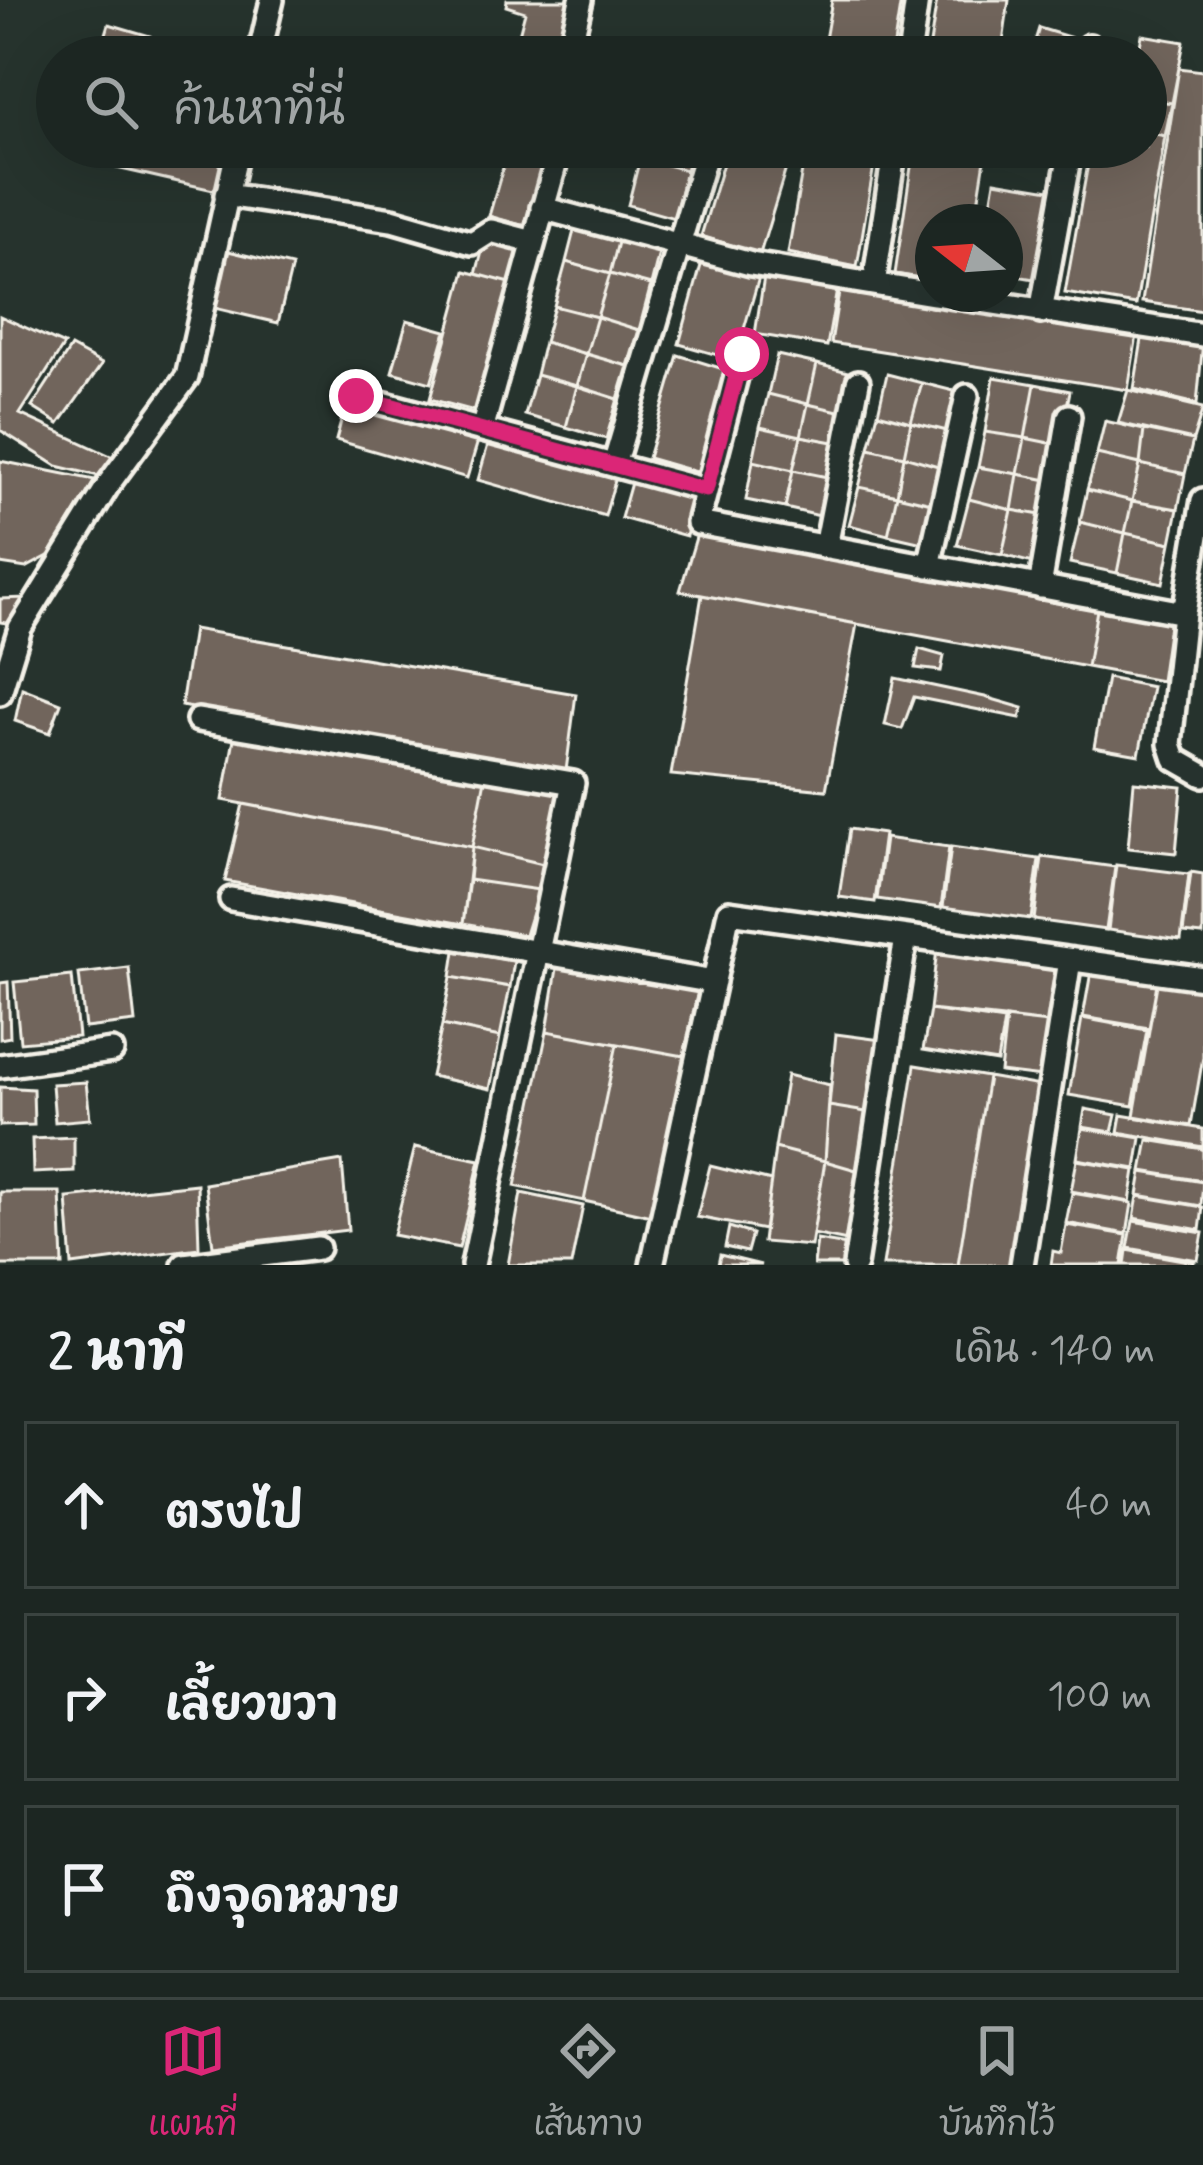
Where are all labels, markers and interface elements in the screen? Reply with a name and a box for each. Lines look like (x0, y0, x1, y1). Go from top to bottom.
search box (36, 36, 1167, 168)
icon: search (78, 69, 144, 135)
text: ค้นหาที่นี่ (174, 82, 345, 141)
north arrow (915, 204, 1023, 312)
route start (715, 327, 769, 381)
route end (329, 369, 383, 423)
text: 2 นาที (48, 1322, 185, 1388)
text: เดิน · 140 m (954, 1326, 1155, 1377)
icon: ahead (51, 1472, 117, 1538)
text: 40 m (1065, 1480, 1152, 1531)
text: ตรงไป (165, 1485, 303, 1544)
icon: right (51, 1664, 117, 1730)
text: 100 m (1047, 1672, 1152, 1723)
text: เลี้ยวขวา (165, 1677, 338, 1736)
icon: arrive (51, 1856, 117, 1922)
text: ถึงจุดหมาย (165, 1869, 400, 1928)
tab: แผนที่ (148, 2018, 237, 2148)
tab: เส้นทาง (533, 2018, 643, 2148)
tab: บันทึกไว้ (939, 2018, 1055, 2148)

